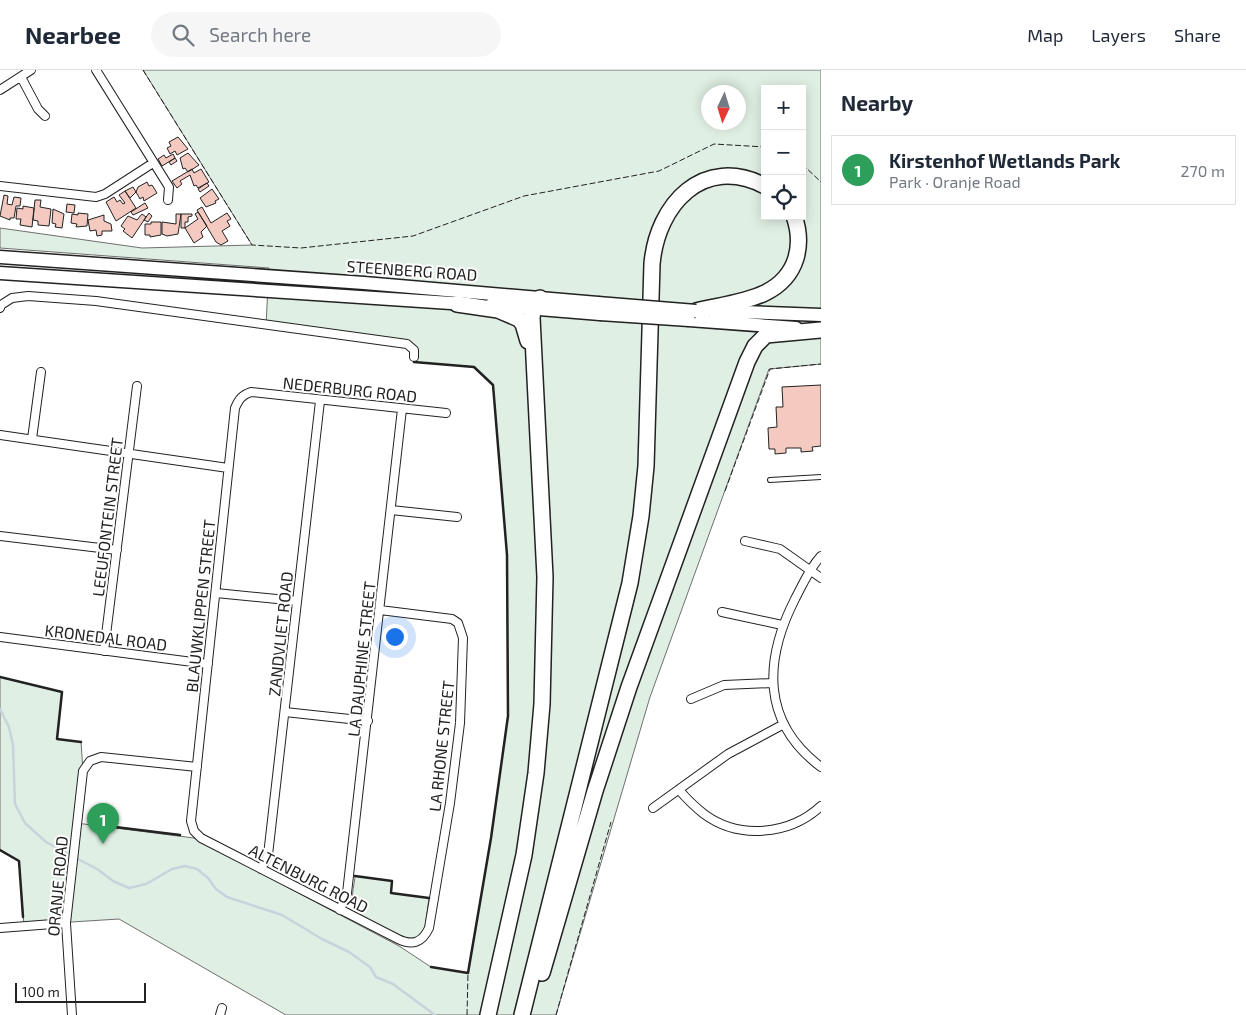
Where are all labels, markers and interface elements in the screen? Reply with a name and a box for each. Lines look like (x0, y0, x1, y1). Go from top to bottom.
search box (151, 12, 501, 57)
text: Nearbee (25, 20, 121, 49)
icon: search (169, 21, 197, 49)
text: Search here (209, 23, 311, 46)
text: Map (1027, 24, 1063, 46)
text: Layers (1091, 24, 1146, 46)
text: Share (1174, 24, 1221, 46)
north arrow (701, 85, 746, 130)
map controls (761, 85, 806, 220)
button: + (761, 85, 806, 130)
text: Nearby (841, 90, 913, 115)
button: − (761, 130, 806, 175)
text: Kirstenhof Wetlands Park (889, 149, 1120, 172)
text: 1 (855, 161, 861, 180)
text: 270 m (1181, 161, 1225, 180)
text: Park · Oranje Road (889, 172, 1021, 191)
button: locate (761, 175, 806, 220)
street label: STEENBERG ROAD (346, 256, 478, 284)
street label: NEDERBURG ROAD (282, 373, 418, 405)
street label: LEEUFONTEIN STREET (88, 436, 126, 598)
street label: BLAUWKLIPPEN STREET (181, 519, 219, 693)
street label: ZANDVLIET ROAD (264, 571, 296, 697)
street label: LA DAUPHINE STREET (343, 580, 379, 738)
street label: KRONEDAL ROAD (44, 620, 168, 654)
your location (382, 624, 408, 650)
street label: LA RHONE STREET (425, 679, 457, 813)
pin: 1 (87, 803, 119, 844)
street label: ORANJE ROAD (43, 835, 71, 937)
street label: ALTENBURG ROAD (246, 840, 372, 916)
scale bar (15, 980, 146, 1003)
text: 100 m (22, 983, 60, 1000)

